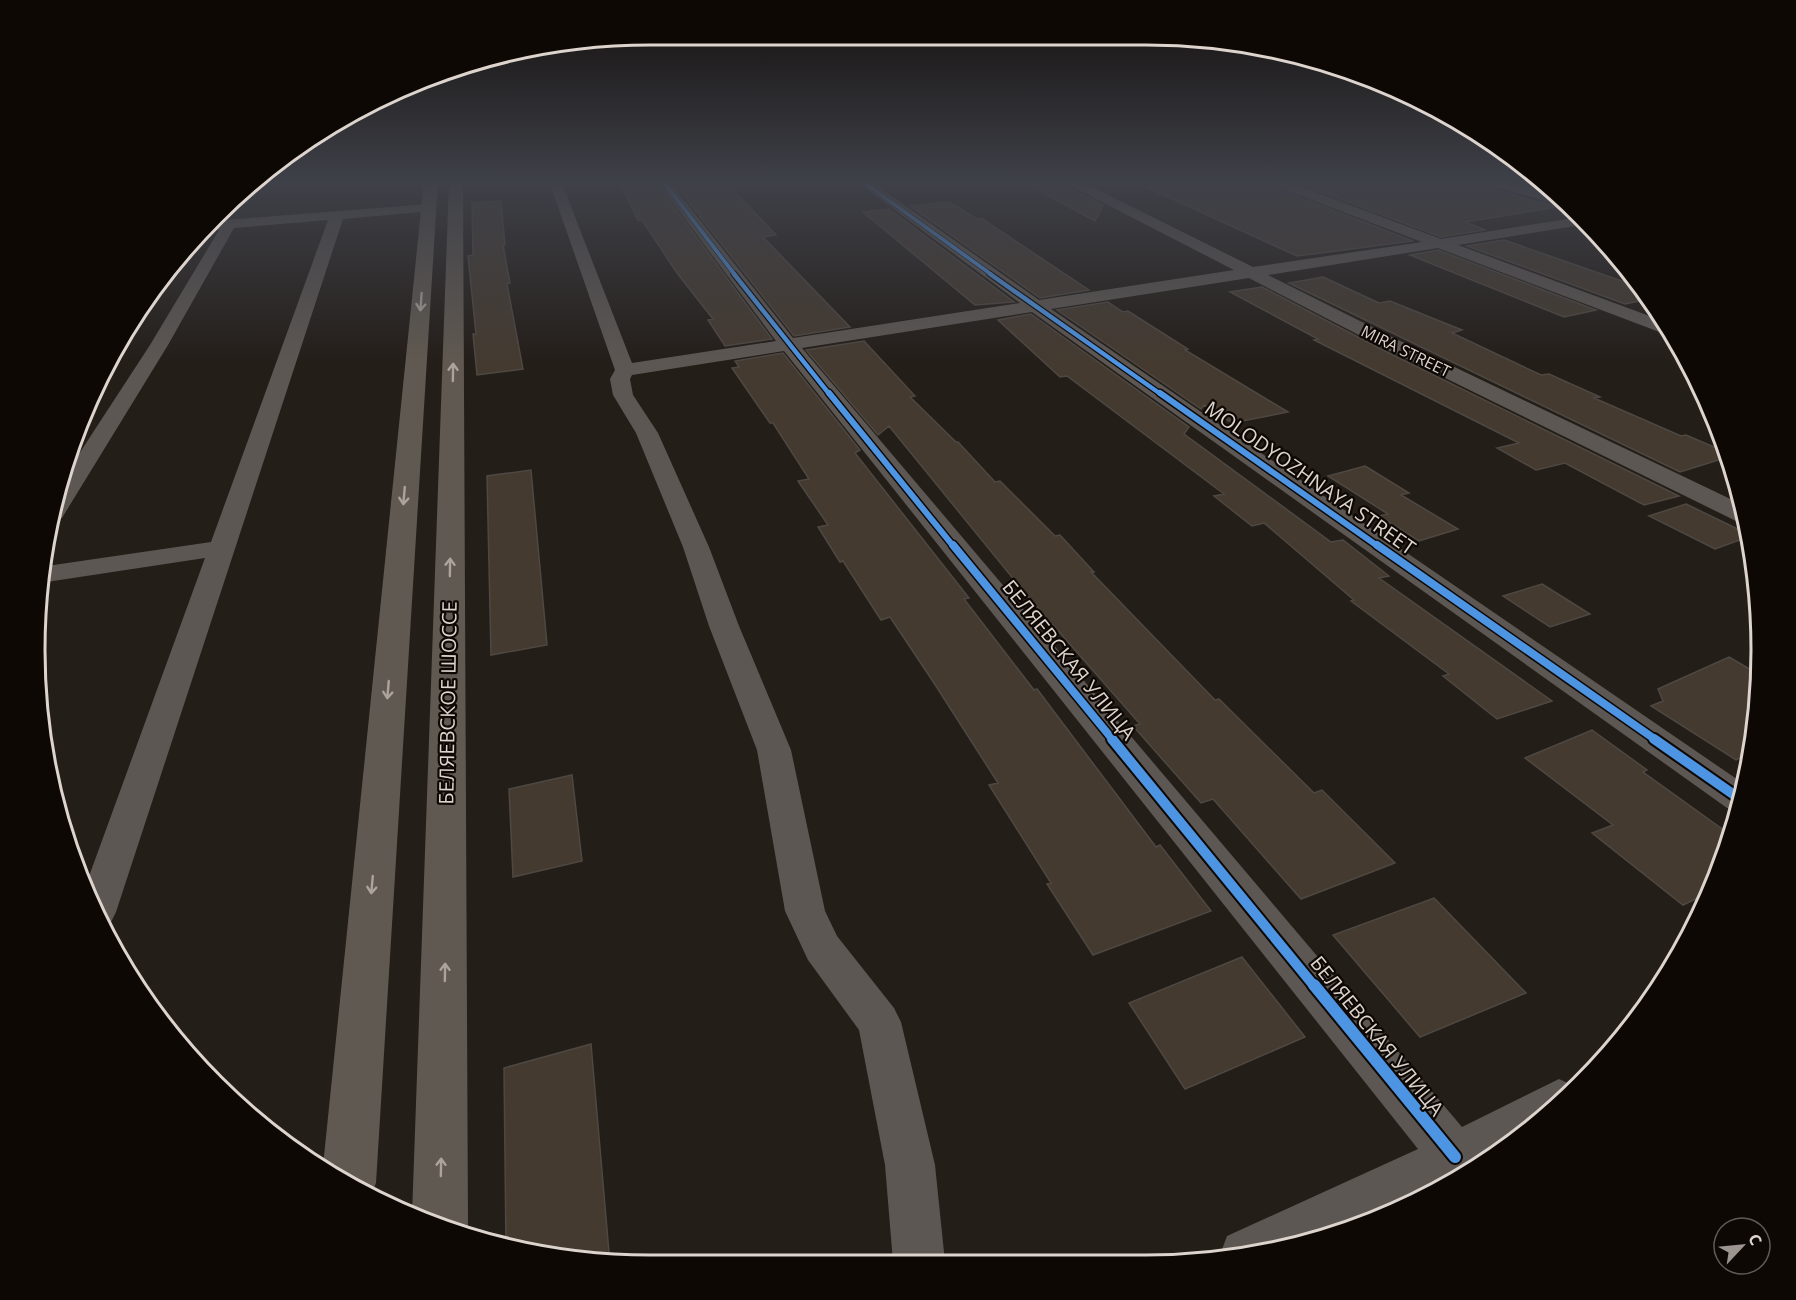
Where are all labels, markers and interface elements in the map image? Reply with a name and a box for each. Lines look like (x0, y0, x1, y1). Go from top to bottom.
one-way arrow (415, 291, 426, 311)
street label: MIRA STREET (1358, 320, 1455, 382)
one-way arrow (447, 363, 459, 383)
street label: MOLODYOZHNAYA STREET (1200, 394, 1421, 561)
one-way arrow (399, 486, 410, 506)
one-way arrow (444, 558, 456, 578)
street label: БЕЛЯЕВСКАЯ УЛИЦА (996, 574, 1143, 746)
street label: БЕЛЯЕВСКОЕ ШОССЕ (432, 601, 463, 805)
one-way arrow (382, 680, 393, 700)
one-way arrow (366, 874, 377, 894)
street label: БЕЛЯЕВСКАЯ УЛИЦА (1304, 950, 1451, 1122)
one-way arrow (439, 963, 451, 983)
one-way arrow (435, 1157, 447, 1177)
north arrow (1712, 1216, 1772, 1276)
text: С (1743, 1230, 1768, 1249)

